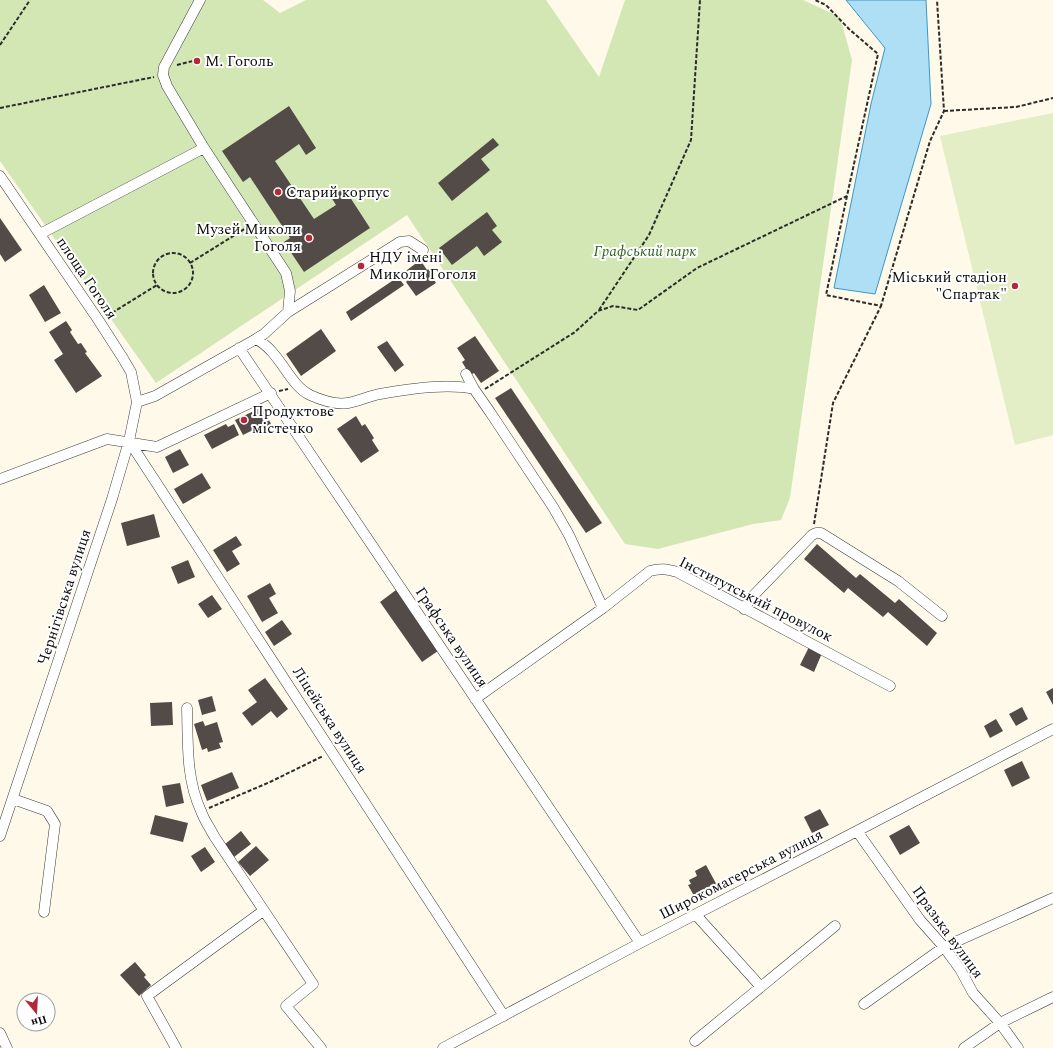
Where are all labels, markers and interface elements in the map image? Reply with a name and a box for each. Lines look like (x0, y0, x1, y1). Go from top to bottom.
place label: М. Гоголь (205, 50, 274, 73)
marker: М. Гоголь (192, 56, 202, 66)
place label: Старий корпус (286, 181, 390, 204)
marker: Старий корпус (273, 187, 283, 197)
place label: Музей Миколи Гоголя (196, 218, 301, 258)
street label: площа Гоголя (50, 232, 123, 324)
marker: Музей Миколи Гоголя (304, 233, 314, 243)
park label: Графський парк (594, 240, 696, 263)
place label: НДУ імені Миколи Гоголя (369, 246, 477, 286)
marker: НДУ імені Миколи Гоголя (356, 261, 366, 271)
place label: Міський стадіон "Спартак" (891, 266, 1007, 306)
marker: Міський стадіон "Спартак" (1010, 281, 1020, 291)
place label: Продуктове містечко (252, 400, 334, 440)
marker: Продуктове містечко (239, 415, 249, 425)
street label: Чернігівська вулиця (32, 526, 97, 668)
street label: Інститутський провулок (675, 551, 837, 648)
street label: Графська вулиця (409, 582, 494, 692)
street label: Ліцейська вулиця (286, 662, 373, 778)
street label: Широкомагерська вулиця (655, 823, 827, 926)
street label: Празька вулиця (906, 881, 989, 983)
north arrow (16, 992, 56, 1032)
text: Пн (29, 1011, 49, 1032)

